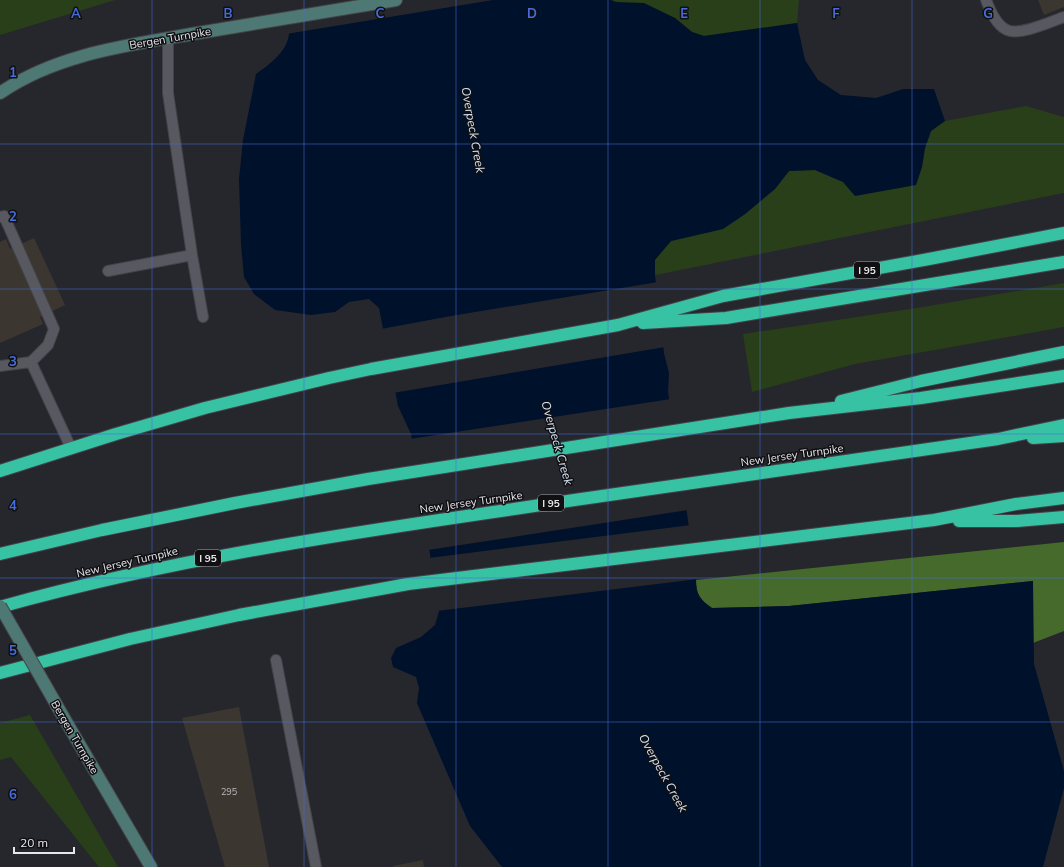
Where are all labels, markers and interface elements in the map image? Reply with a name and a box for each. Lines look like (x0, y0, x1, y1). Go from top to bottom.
text: A (71, 5, 81, 21)
text: B (224, 5, 233, 21)
text: C (376, 5, 385, 21)
text: D (527, 5, 537, 21)
text: E (680, 5, 688, 21)
text: F (832, 5, 840, 21)
text: G (983, 5, 993, 21)
street label: Bergen Turnpike (128, 24, 212, 52)
text: 1 (9, 64, 17, 80)
water label: Overpeck Creek (459, 86, 489, 175)
text: 2 (9, 208, 17, 224)
road number: I 95 (854, 262, 880, 278)
text: 3 (9, 353, 17, 369)
water label: Overpeck Creek (538, 399, 577, 488)
street label: New Jersey Turnpike (740, 441, 844, 469)
street label: New Jersey Turnpike (419, 488, 523, 516)
road number: I 95 (538, 495, 564, 511)
text: 4 (9, 497, 17, 513)
street label: New Jersey Turnpike (75, 544, 179, 580)
road number: I 95 (195, 550, 221, 566)
text: 5 (9, 642, 17, 658)
street label: Bergen Turnpike (48, 698, 102, 776)
water label: Overpeck Creek (636, 731, 692, 815)
text: 6 (9, 786, 17, 802)
house number: 295 (221, 786, 238, 797)
scale bar (14, 829, 74, 855)
text: 20 m (20, 835, 48, 850)

